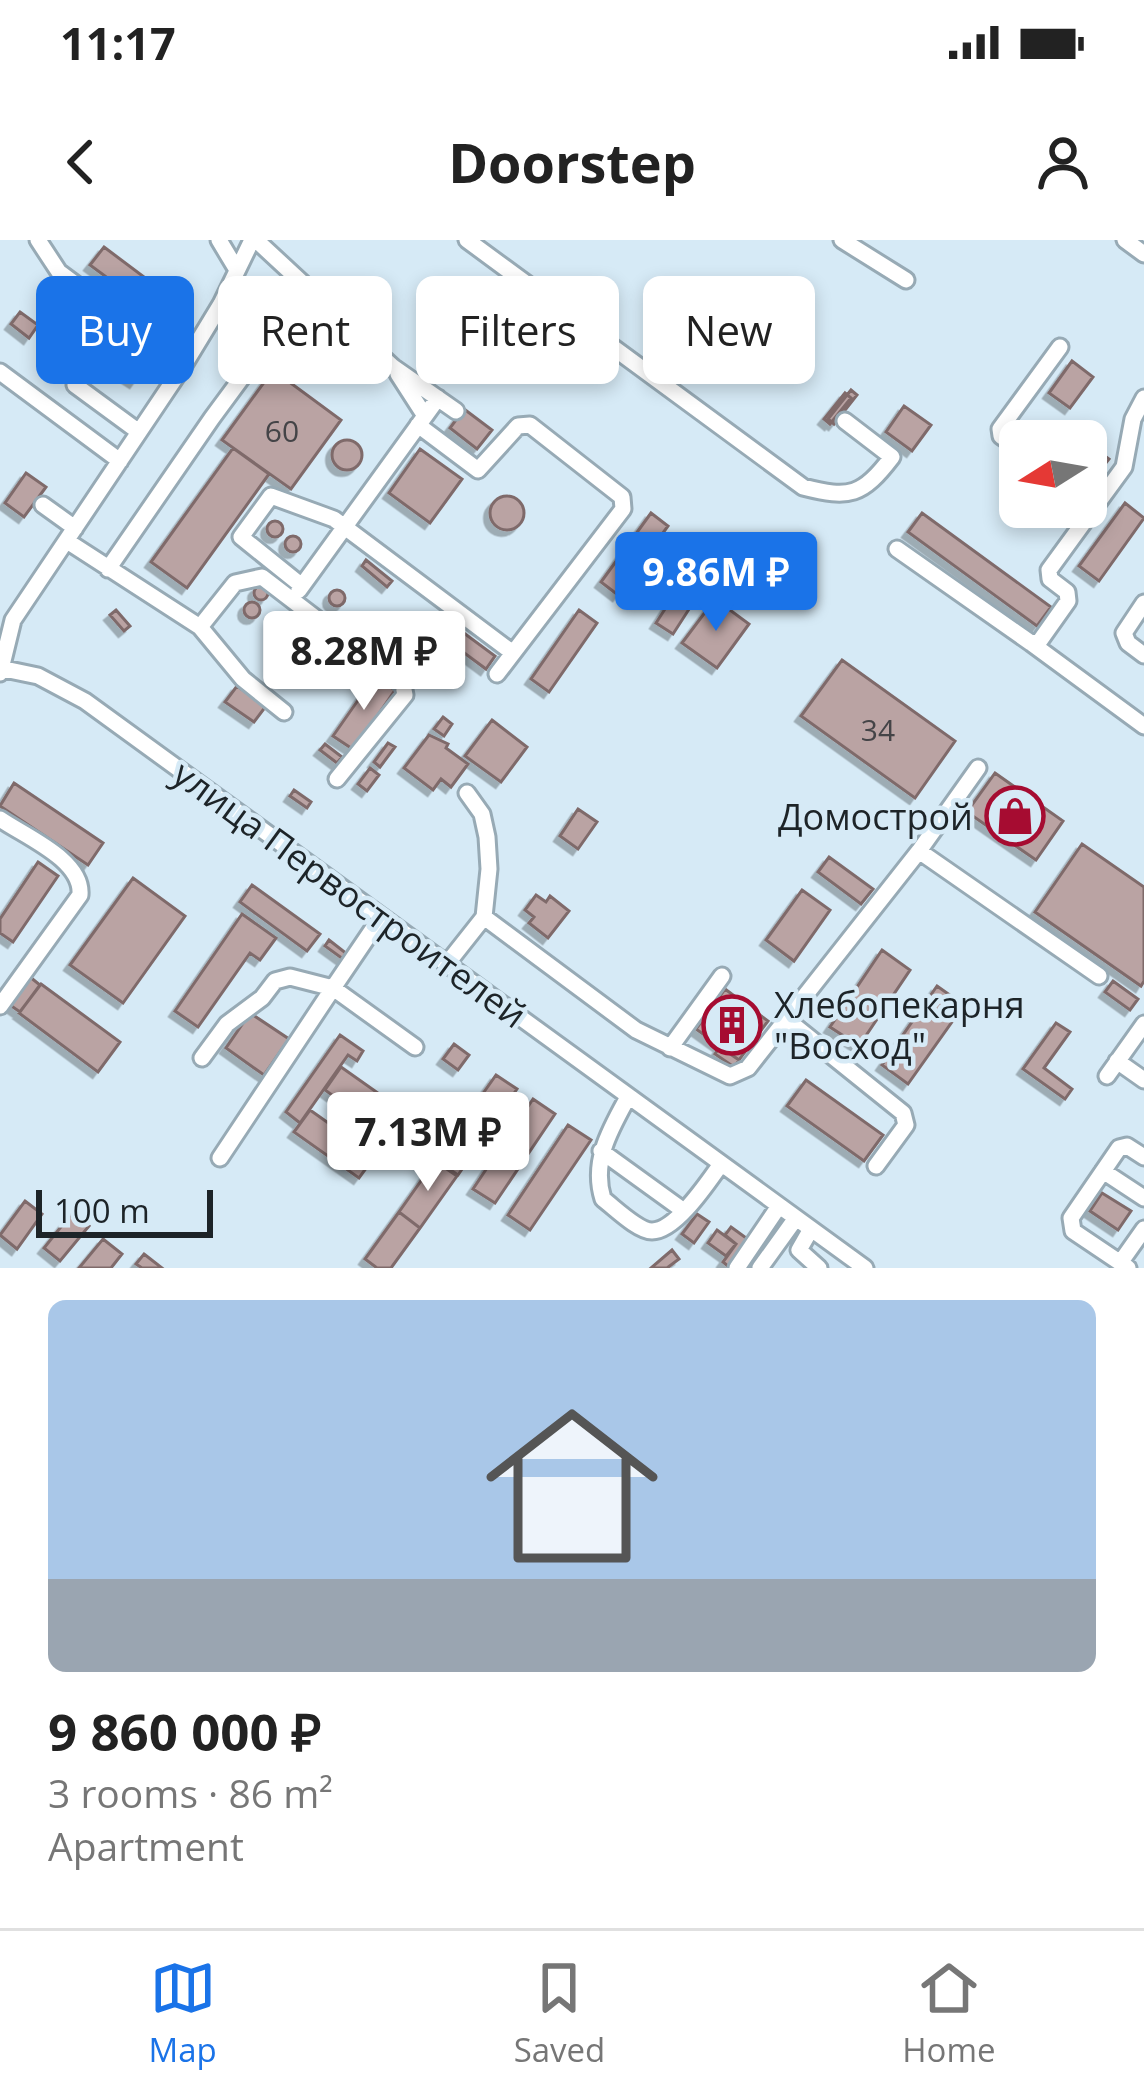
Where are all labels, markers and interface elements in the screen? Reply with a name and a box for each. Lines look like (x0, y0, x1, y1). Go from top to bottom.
text: 11:17 (60, 12, 176, 73)
text: Doorstep (448, 125, 696, 199)
icon: back (48, 129, 114, 195)
icon: person (1030, 129, 1096, 195)
chip: Buy (36, 276, 194, 384)
chip: Rent (218, 276, 392, 384)
chip: Filters (416, 276, 619, 384)
chip: New (643, 276, 815, 384)
house number: 60 (265, 410, 299, 451)
north arrow (999, 420, 1107, 528)
map controls (999, 420, 1107, 528)
pin: 9.86M ₽ (605, 532, 827, 634)
text: 9.86M ₽ (642, 544, 790, 597)
pin: 8.28M ₽ (253, 611, 475, 713)
text: 8.28M ₽ (290, 623, 438, 676)
house number: 34 (861, 709, 895, 750)
street label: улица Первостроителей (163, 749, 537, 1039)
shop icon: Домострой (984, 785, 1046, 847)
place label: Домострой (778, 792, 973, 841)
place label: Хлебопекарня "Восход" (774, 980, 1025, 1070)
building icon: Хлебопекарня "Восход" (701, 994, 763, 1056)
pin: 7.13M ₽ (317, 1092, 539, 1194)
text: 7.13M ₽ (354, 1104, 502, 1157)
scale bar (36, 1184, 213, 1237)
text: 100 m (54, 1188, 150, 1233)
icon: home (464, 1378, 680, 1594)
text: 9 860 000 ₽ (48, 1696, 322, 1766)
text: 3 rooms · 86 m² (48, 1766, 333, 1819)
text: Apartment (48, 1819, 244, 1872)
tab: Map (148, 1955, 217, 2072)
tab: Saved (514, 1955, 605, 2072)
tab: Home (902, 1955, 996, 2072)

